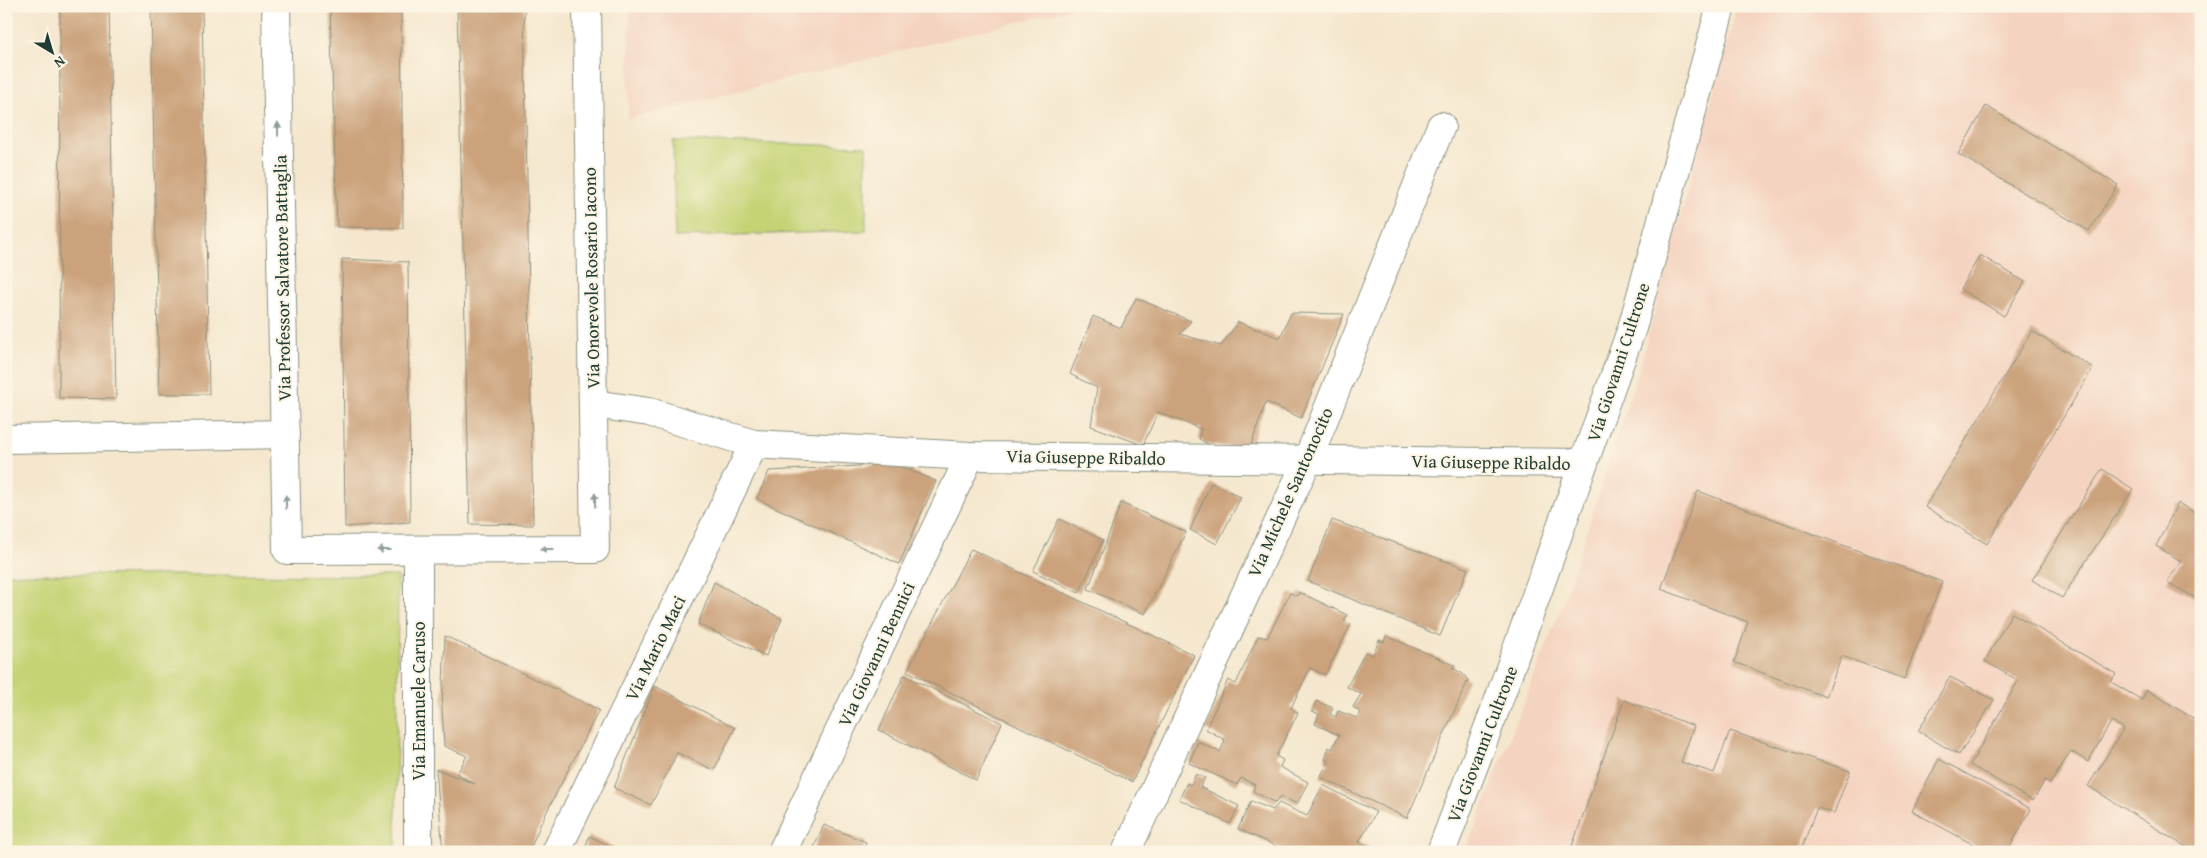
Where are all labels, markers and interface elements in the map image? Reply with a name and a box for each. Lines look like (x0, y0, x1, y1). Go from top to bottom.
north arrow (28, 28, 78, 78)
text: N (50, 51, 70, 73)
one-way arrow (274, 121, 282, 137)
street label: Via Professor Salvatore Battaglia (266, 154, 298, 401)
street label: Via Onorevole Rosario Iacono (576, 167, 606, 389)
street label: Via Giovanni Cultrone (1580, 279, 1656, 445)
street label: Via Michele Santonocito (1240, 403, 1340, 581)
street label: Via Giuseppe Ribaldo (1006, 442, 1166, 472)
street label: Via Giuseppe Ribaldo (1411, 447, 1571, 477)
one-way arrow (591, 492, 599, 508)
one-way arrow (282, 493, 290, 509)
one-way arrow (538, 545, 554, 553)
one-way arrow (376, 546, 392, 554)
street label: Via Giovanni Bennici (831, 577, 921, 731)
street label: Via Mario Maci (618, 591, 692, 705)
street label: Via Emanuele Caruso (405, 621, 432, 781)
street label: Via Giovanni Cultrone (1440, 662, 1524, 826)

